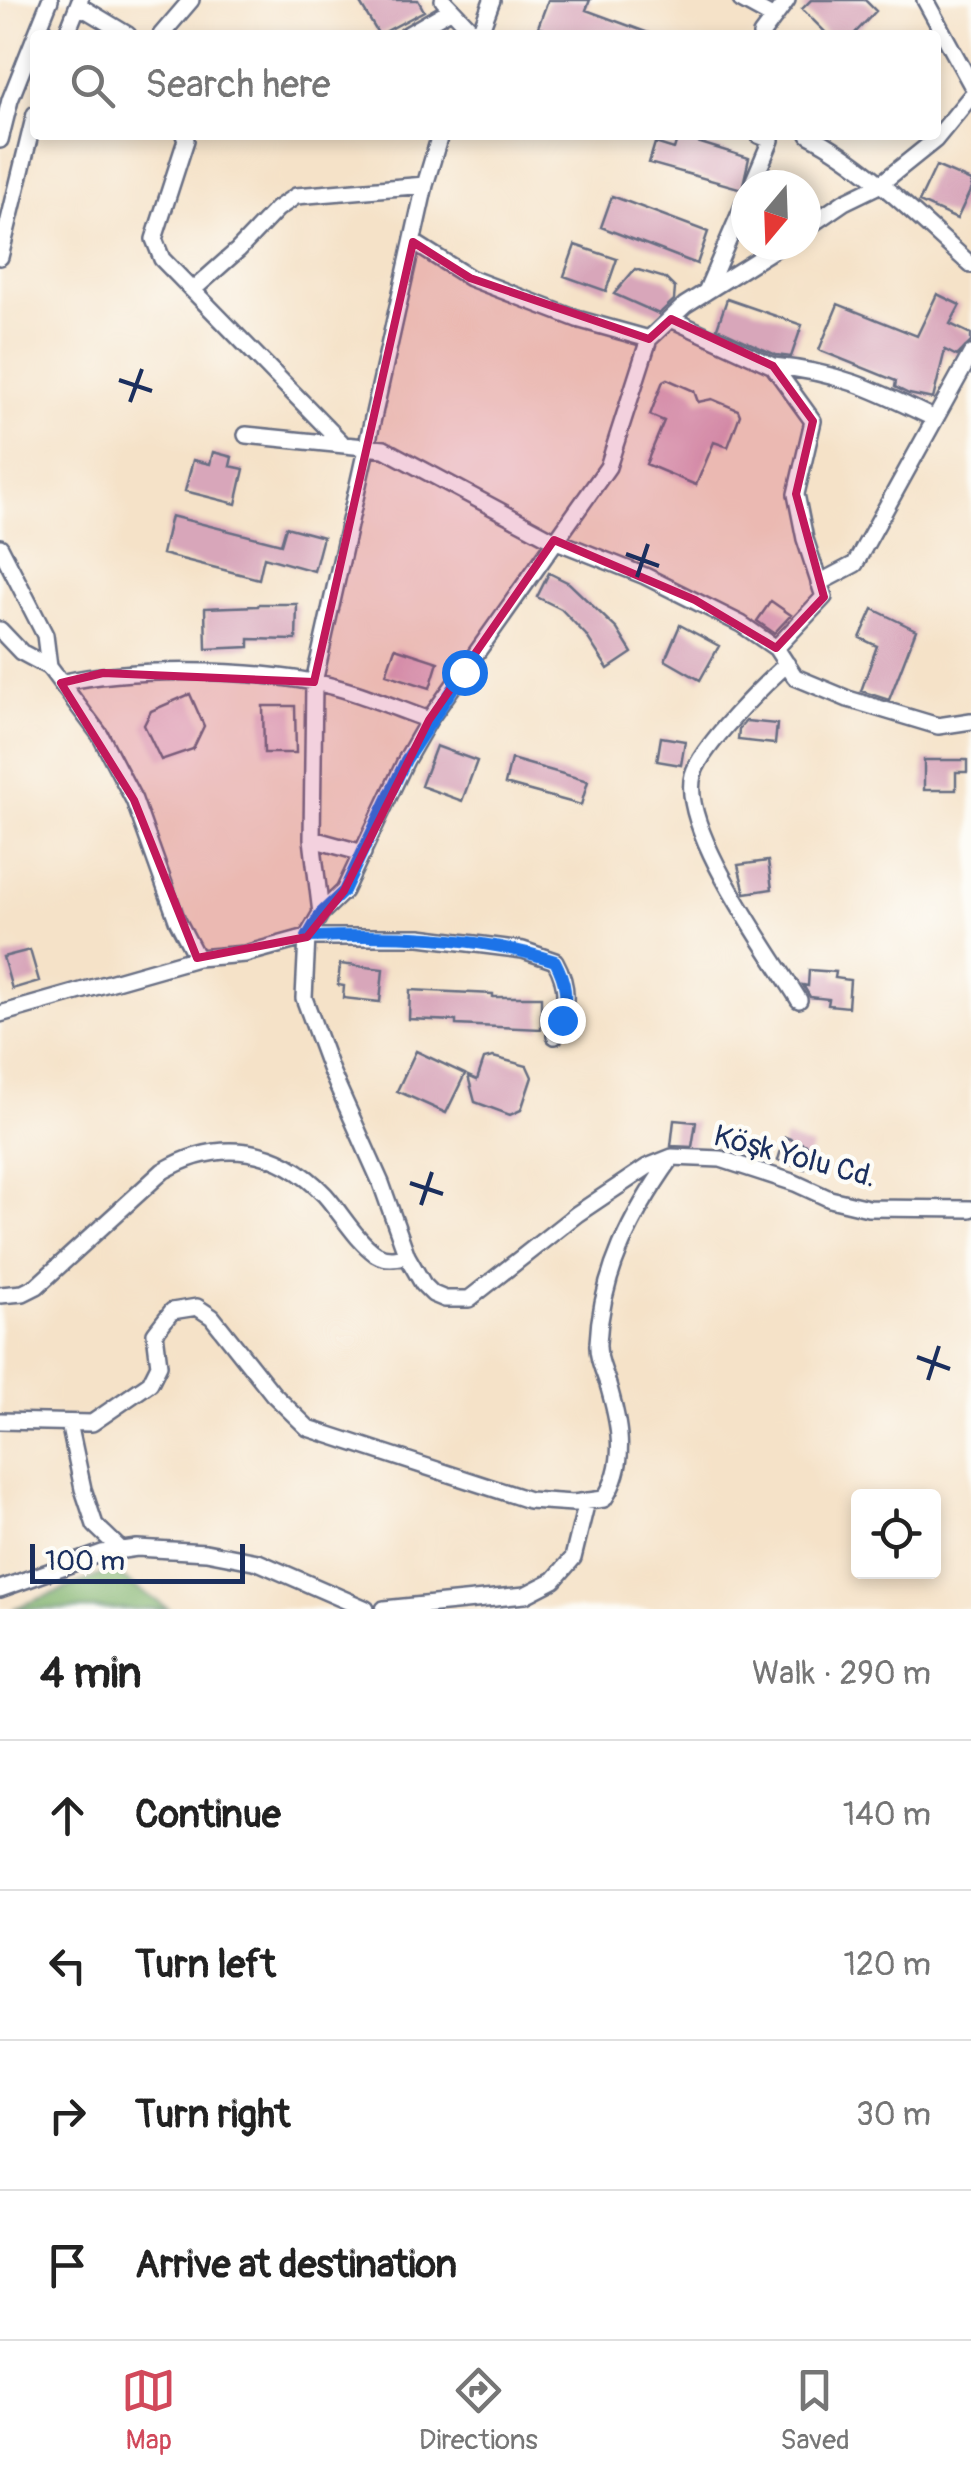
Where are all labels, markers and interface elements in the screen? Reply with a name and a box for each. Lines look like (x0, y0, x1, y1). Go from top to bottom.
search box (30, 30, 941, 140)
icon: search (65, 58, 120, 113)
text: Search here (145, 61, 331, 109)
north arrow (731, 170, 821, 260)
route start (442, 650, 488, 696)
route end (540, 998, 586, 1044)
street label: Köşk Yolu Cd. (710, 1117, 880, 1196)
map controls (851, 1489, 941, 1579)
button: locate (851, 1489, 941, 1579)
scale bar (30, 1539, 245, 1584)
text: 100 m (45, 1544, 125, 1579)
text: 4 min (40, 1648, 142, 1700)
text: Walk · 290 m (752, 1654, 931, 1694)
icon: ahead (40, 1788, 95, 1843)
text: Continue (135, 1791, 281, 1839)
text: 140 m (843, 1795, 931, 1835)
icon: left (40, 1938, 95, 1993)
text: Turn left (135, 1941, 276, 1989)
text: 120 m (843, 1945, 931, 1985)
icon: right (40, 2088, 95, 2143)
text: Turn right (135, 2091, 290, 2139)
text: 30 m (856, 2095, 931, 2135)
icon: arrive (40, 2238, 95, 2293)
text: Arrive at destination (135, 2241, 457, 2289)
tab: Map (121, 2363, 176, 2458)
tab: Directions (419, 2363, 538, 2458)
tab: Saved (780, 2363, 850, 2458)

